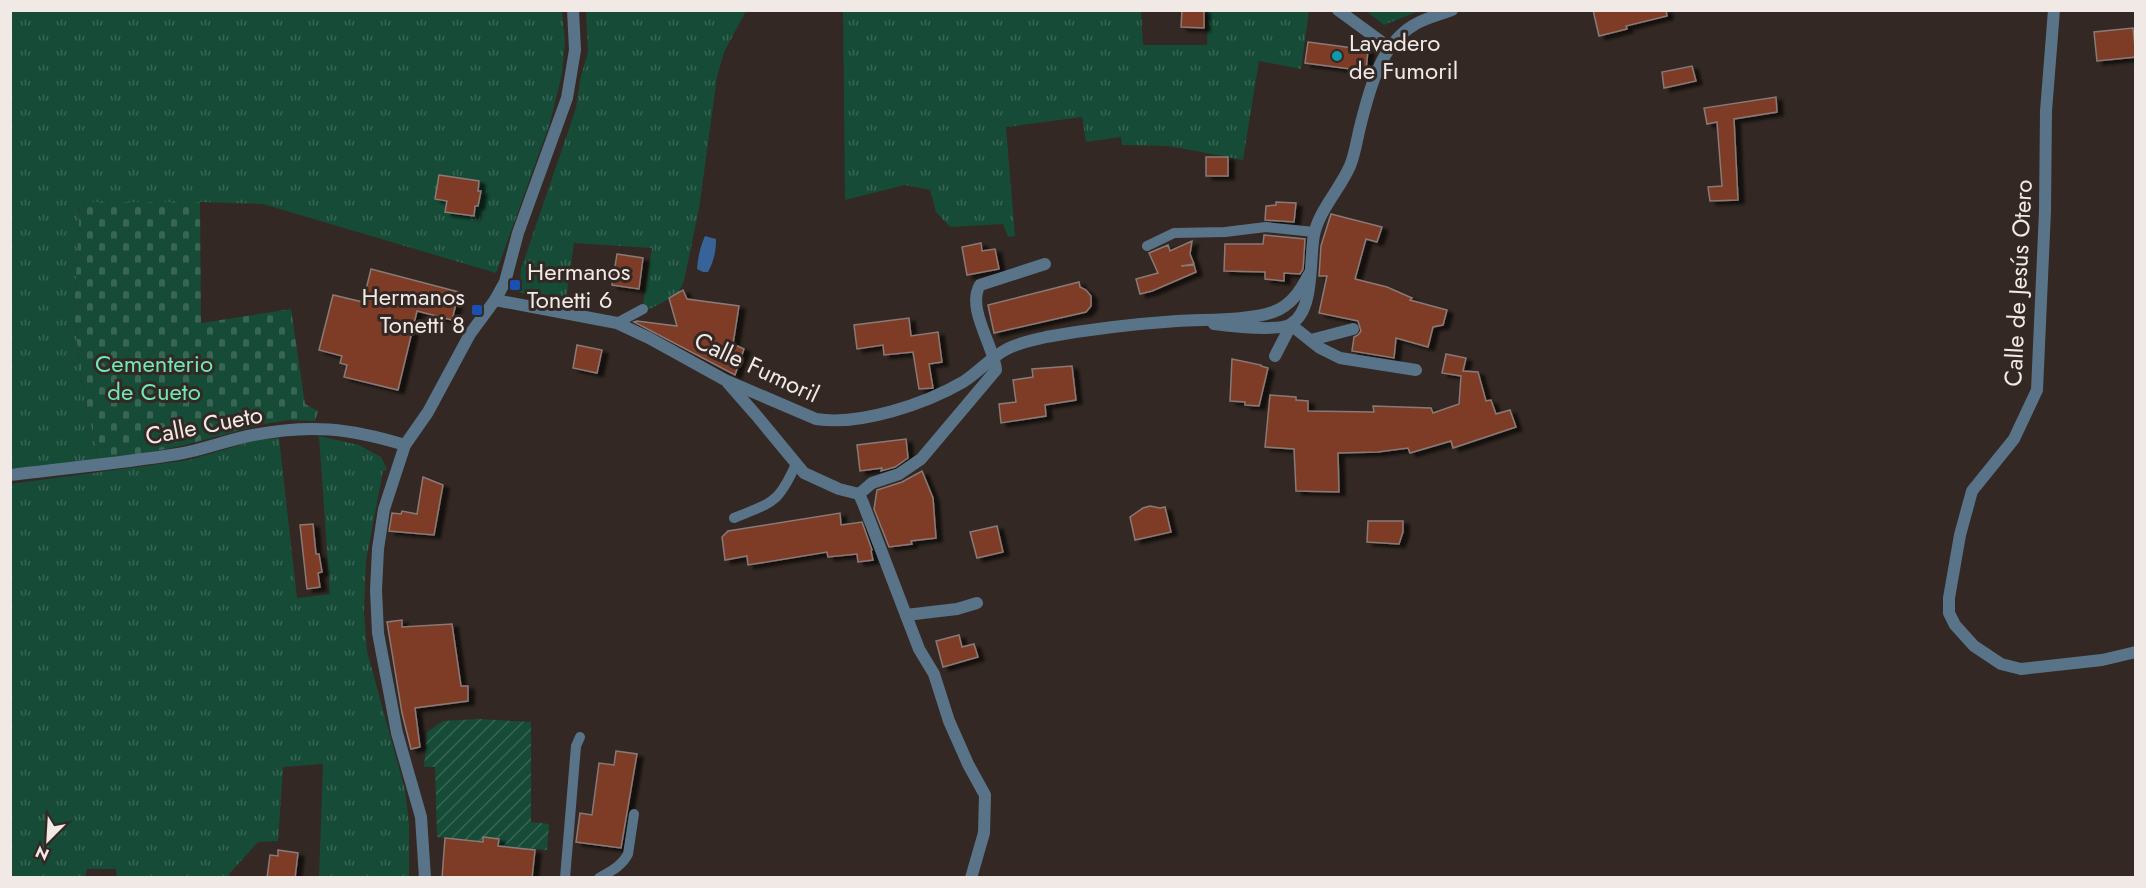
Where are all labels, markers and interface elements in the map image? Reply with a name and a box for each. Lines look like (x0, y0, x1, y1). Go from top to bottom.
place label: Lavadero de Fumoril (1349, 25, 1458, 88)
marker: Lavadero de Fumoril (1330, 49, 1344, 63)
street label: Calle de Jesús Otero (1995, 179, 2041, 387)
place label: Hermanos Tonetti 6 (527, 254, 630, 317)
marker: Hermanos Tonetti 6 (508, 278, 522, 292)
place label: Hermanos Tonetti 8 (362, 279, 465, 342)
marker: Hermanos Tonetti 8 (470, 303, 484, 317)
street label: Calle Fumoril (689, 323, 825, 411)
park label: Cementerio de Cueto (95, 346, 213, 409)
street label: Calle Cueto (142, 396, 266, 454)
north arrow (18, 810, 78, 870)
text: N (32, 840, 53, 866)

